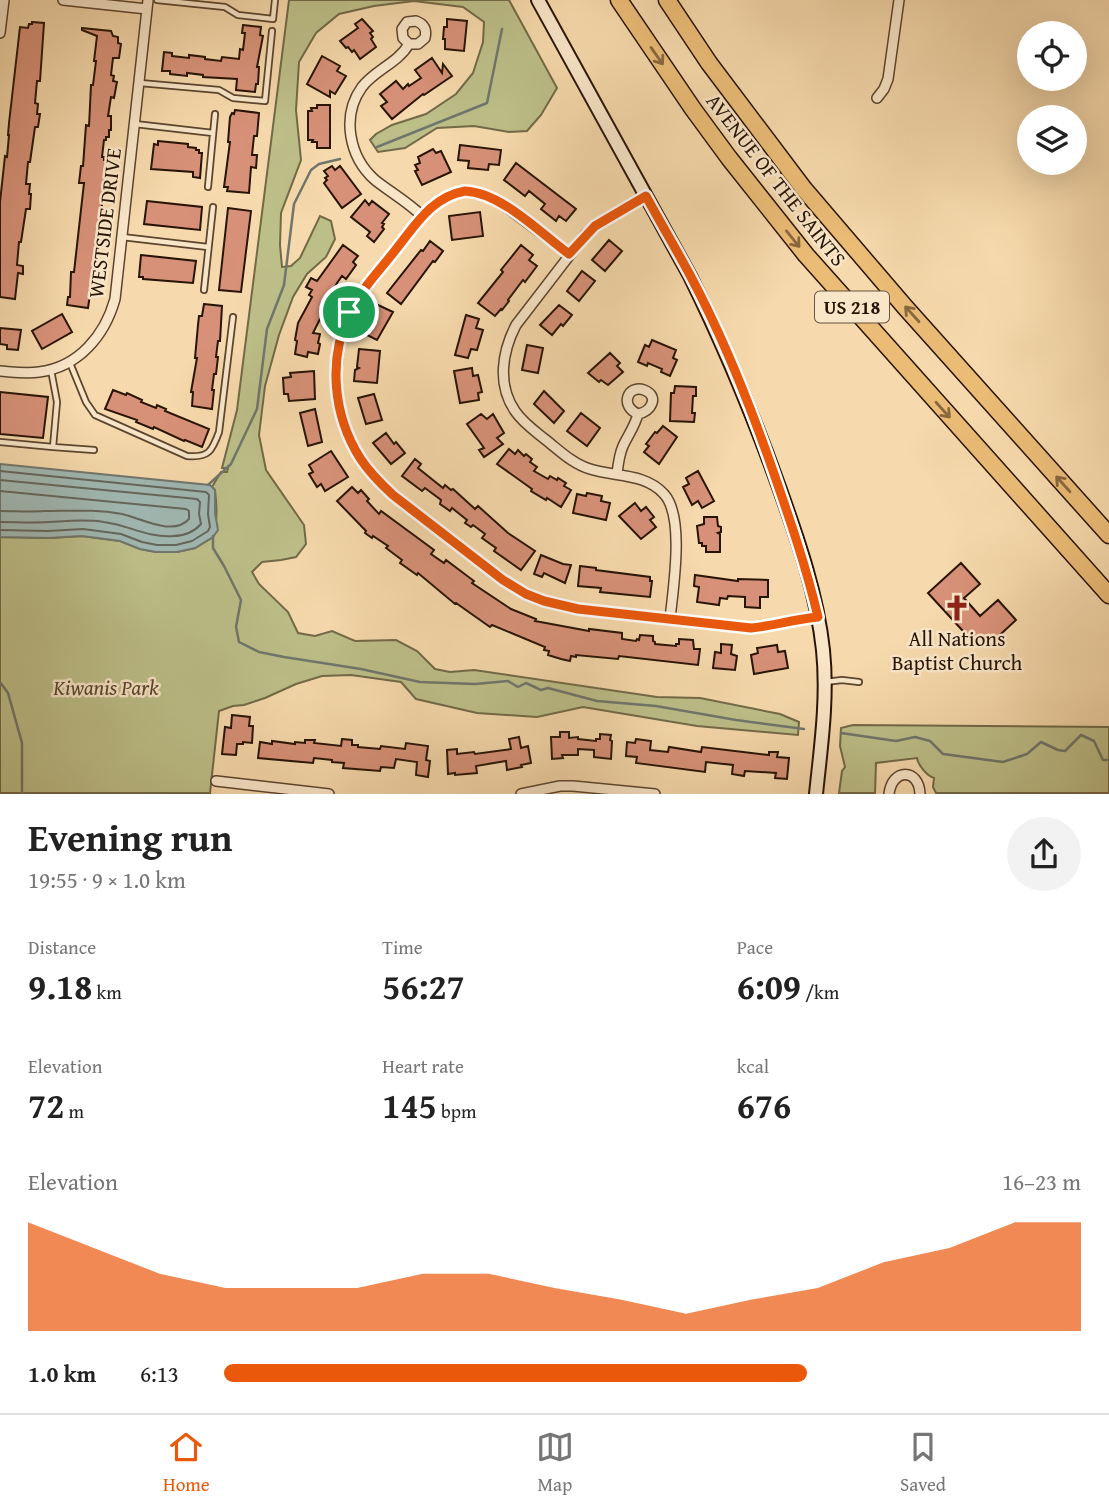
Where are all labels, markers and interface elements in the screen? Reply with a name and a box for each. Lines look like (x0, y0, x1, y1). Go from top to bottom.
map controls (1017, 21, 1087, 175)
button: locate (1017, 21, 1087, 91)
one-way arrow (650, 46, 664, 65)
street label: AVENUE OF THE SAINTS (699, 87, 854, 273)
button: layers (1017, 105, 1087, 175)
street label: WESTSIDE DRIVE (80, 146, 129, 300)
one-way arrow (785, 229, 801, 247)
pin (319, 282, 379, 342)
road number: US 218 (815, 292, 889, 322)
icon: arrive (330, 293, 368, 331)
one-way arrow (904, 306, 920, 324)
one-way arrow (935, 401, 951, 419)
one-way arrow (1055, 476, 1072, 493)
church icon: All Nations Baptist Church (942, 593, 972, 623)
place label: All Nations Baptist Church (892, 623, 1022, 678)
park label: Kiwanis Park (52, 672, 159, 703)
text: Evening run (28, 809, 232, 865)
button: share (1007, 817, 1081, 891)
text: 19:55 · 9 × 1.0 km (28, 863, 186, 896)
text: Distance (28, 933, 96, 961)
text: Time (382, 933, 423, 961)
text: Pace (737, 933, 773, 961)
text: 9.18 (28, 961, 92, 1012)
text: 56:27 (382, 961, 465, 1012)
text: 6:09 (737, 961, 801, 1012)
text: km (92, 978, 122, 1006)
text: /km (801, 978, 839, 1006)
text: Elevation (28, 1052, 102, 1080)
text: Heart rate (382, 1052, 464, 1080)
text: kcal (737, 1052, 769, 1080)
text: 72 (28, 1080, 64, 1131)
text: 145 (382, 1080, 437, 1131)
text: 676 (737, 1080, 791, 1131)
text: m (64, 1097, 84, 1125)
text: bpm (437, 1097, 477, 1125)
text: Elevation (28, 1165, 118, 1198)
text: 16–23 m (1002, 1165, 1081, 1198)
text: 1.0 km (28, 1357, 96, 1390)
text: 6:13 (140, 1357, 179, 1390)
tab: Home (163, 1428, 210, 1498)
tab: Map (536, 1428, 574, 1498)
tab: Saved (900, 1428, 946, 1498)

